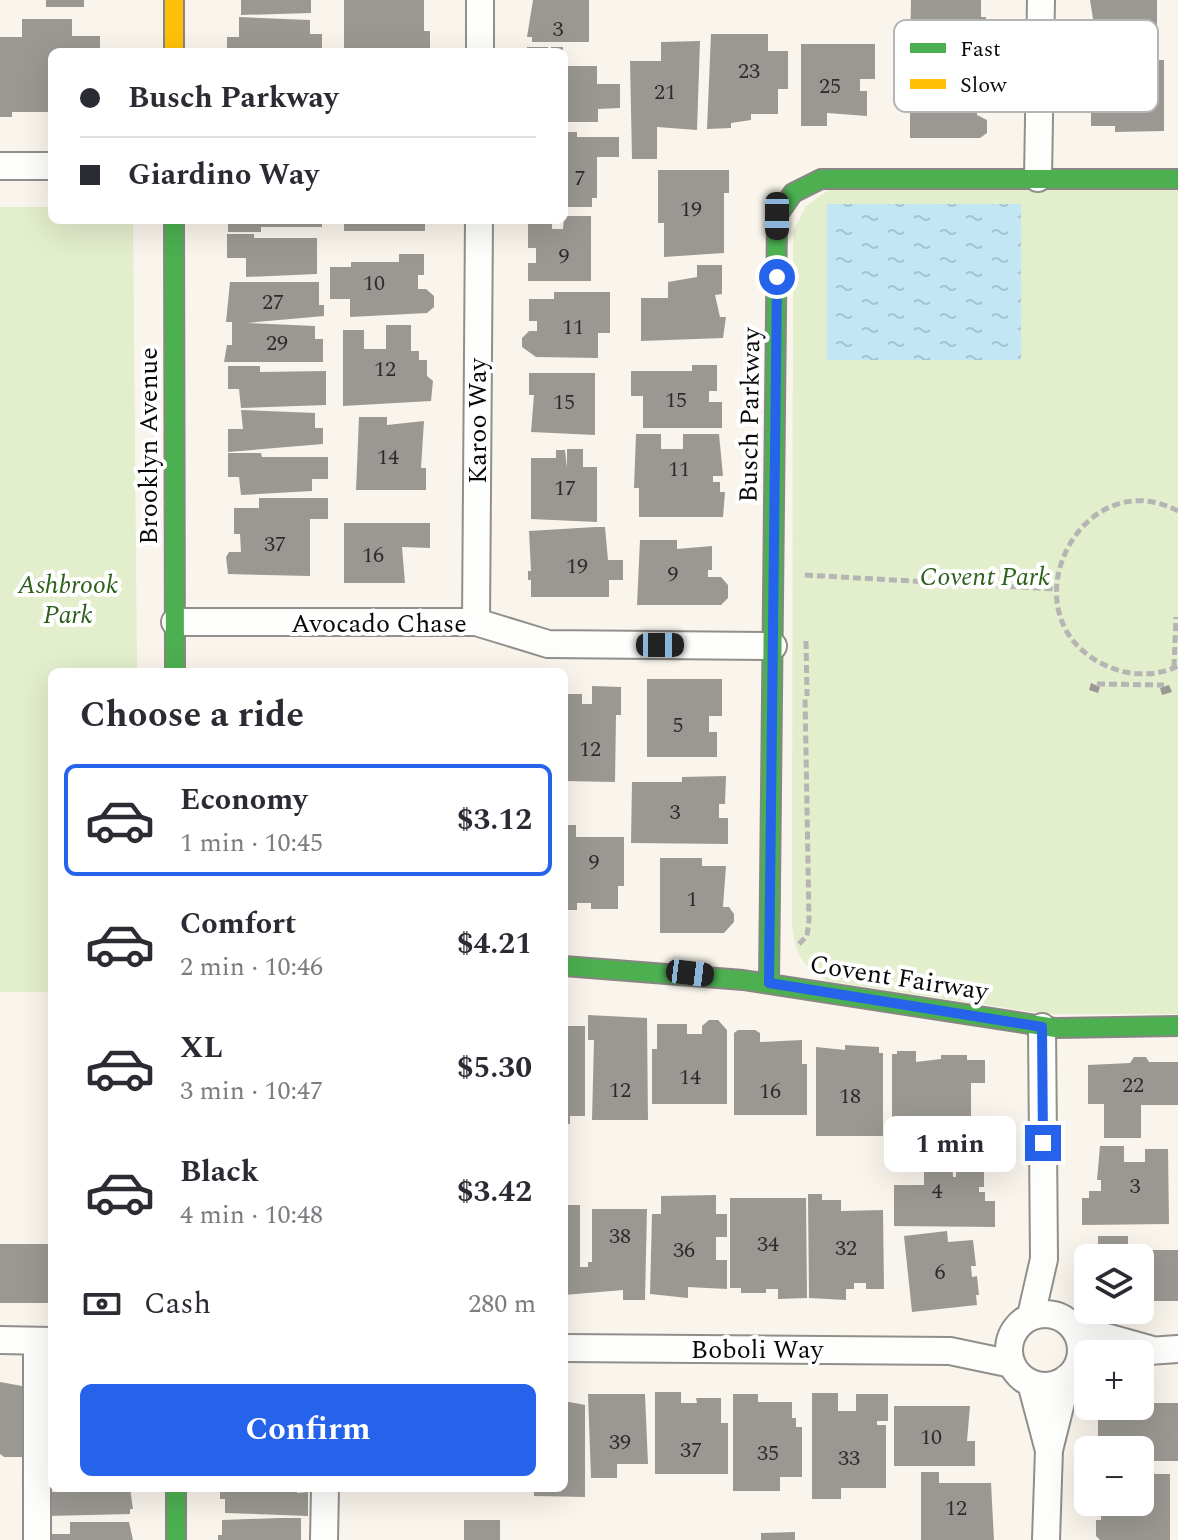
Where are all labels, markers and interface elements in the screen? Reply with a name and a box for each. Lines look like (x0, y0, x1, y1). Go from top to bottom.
house number: 3 (552, 13, 564, 46)
legend (894, 20, 1158, 112)
text: Fast (960, 33, 1001, 66)
house number: 23 (738, 55, 760, 88)
text: Slow (960, 69, 1008, 102)
house number: 25 (819, 70, 841, 103)
text: Busch Parkway (128, 75, 338, 121)
house number: 21 (654, 76, 676, 109)
text: Giardino Way (128, 152, 319, 198)
house number: 7 (574, 162, 586, 195)
car (765, 192, 789, 240)
house number: 19 (680, 193, 702, 226)
house number: 9 (558, 240, 570, 273)
route start (759, 259, 795, 295)
house number: 10 (363, 267, 385, 300)
house number: 27 (262, 286, 284, 319)
house number: 11 (562, 311, 584, 344)
street label: Busch Parkway (728, 326, 772, 503)
house number: 29 (266, 327, 288, 360)
street label: Brooklyn Avenue (129, 347, 169, 545)
house number: 12 (374, 353, 396, 386)
street label: Karoo Way (458, 357, 498, 484)
house number: 15 (665, 384, 687, 417)
house number: 15 (553, 386, 575, 419)
house number: 14 (377, 441, 399, 474)
house number: 11 (668, 453, 690, 486)
house number: 17 (554, 472, 576, 505)
house number: 37 (264, 528, 286, 561)
house number: 16 (362, 539, 384, 572)
house number: 19 (566, 550, 588, 583)
park label: Covent Park (920, 557, 1050, 597)
house number: 9 (667, 558, 679, 591)
park label: Ashbrook Park (17, 565, 118, 635)
street label: Avocado Chase (291, 604, 467, 644)
car (636, 633, 684, 657)
text: Choose a ride (80, 688, 304, 743)
house number: 5 (672, 709, 684, 742)
house number: 12 (579, 733, 601, 766)
text: Economy (180, 777, 307, 823)
icon: car (84, 784, 156, 856)
house number: 3 (669, 796, 681, 829)
text: $3.12 (457, 797, 532, 843)
text: 1 min · 10:45 (180, 823, 323, 863)
house number: 9 (588, 846, 600, 879)
house number: 1 (686, 883, 698, 916)
text: Comfort (180, 901, 296, 947)
icon: car (84, 908, 156, 980)
text: $4.21 (457, 921, 532, 967)
street label: Covent Fairway (807, 944, 992, 1012)
text: 2 min · 10:46 (180, 947, 323, 987)
car (665, 958, 715, 988)
text: XL (180, 1025, 223, 1071)
icon: car (84, 1032, 156, 1104)
text: $5.30 (457, 1045, 532, 1091)
house number: 14 (679, 1061, 701, 1094)
house number: 22 (1122, 1069, 1144, 1102)
text: 3 min · 10:47 (180, 1071, 323, 1111)
house number: 12 (609, 1074, 631, 1107)
house number: 16 (759, 1075, 781, 1108)
house number: 18 (839, 1080, 861, 1113)
callout: 1 min (883, 1115, 1015, 1171)
text: 1 min (915, 1124, 985, 1164)
route end (1025, 1125, 1061, 1161)
text: Black (180, 1149, 259, 1195)
icon: car (84, 1156, 156, 1228)
text: $3.42 (457, 1169, 532, 1215)
house number: 3 (1129, 1170, 1141, 1203)
house number: 4 (931, 1175, 943, 1208)
text: 4 min · 10:48 (180, 1195, 323, 1235)
house number: 38 (609, 1220, 631, 1253)
house number: 34 (757, 1228, 779, 1261)
house number: 32 (835, 1232, 857, 1265)
house number: 36 (673, 1234, 695, 1267)
map controls (1074, 1244, 1154, 1516)
button: layers (1074, 1244, 1154, 1324)
house number: 6 (934, 1256, 946, 1289)
text: Cash (144, 1281, 211, 1327)
icon: cash (80, 1282, 124, 1326)
text: 280 m (468, 1284, 536, 1324)
street label: Boboli Way (691, 1330, 825, 1370)
button: + (1074, 1340, 1154, 1420)
button: Confirm (80, 1384, 536, 1476)
house number: 10 (920, 1421, 942, 1454)
house number: 39 (609, 1426, 631, 1459)
house number: 37 (680, 1434, 702, 1467)
button: − (1074, 1436, 1154, 1516)
house number: 35 (757, 1437, 779, 1470)
house number: 33 (838, 1442, 860, 1475)
house number: 12 (945, 1492, 967, 1525)

